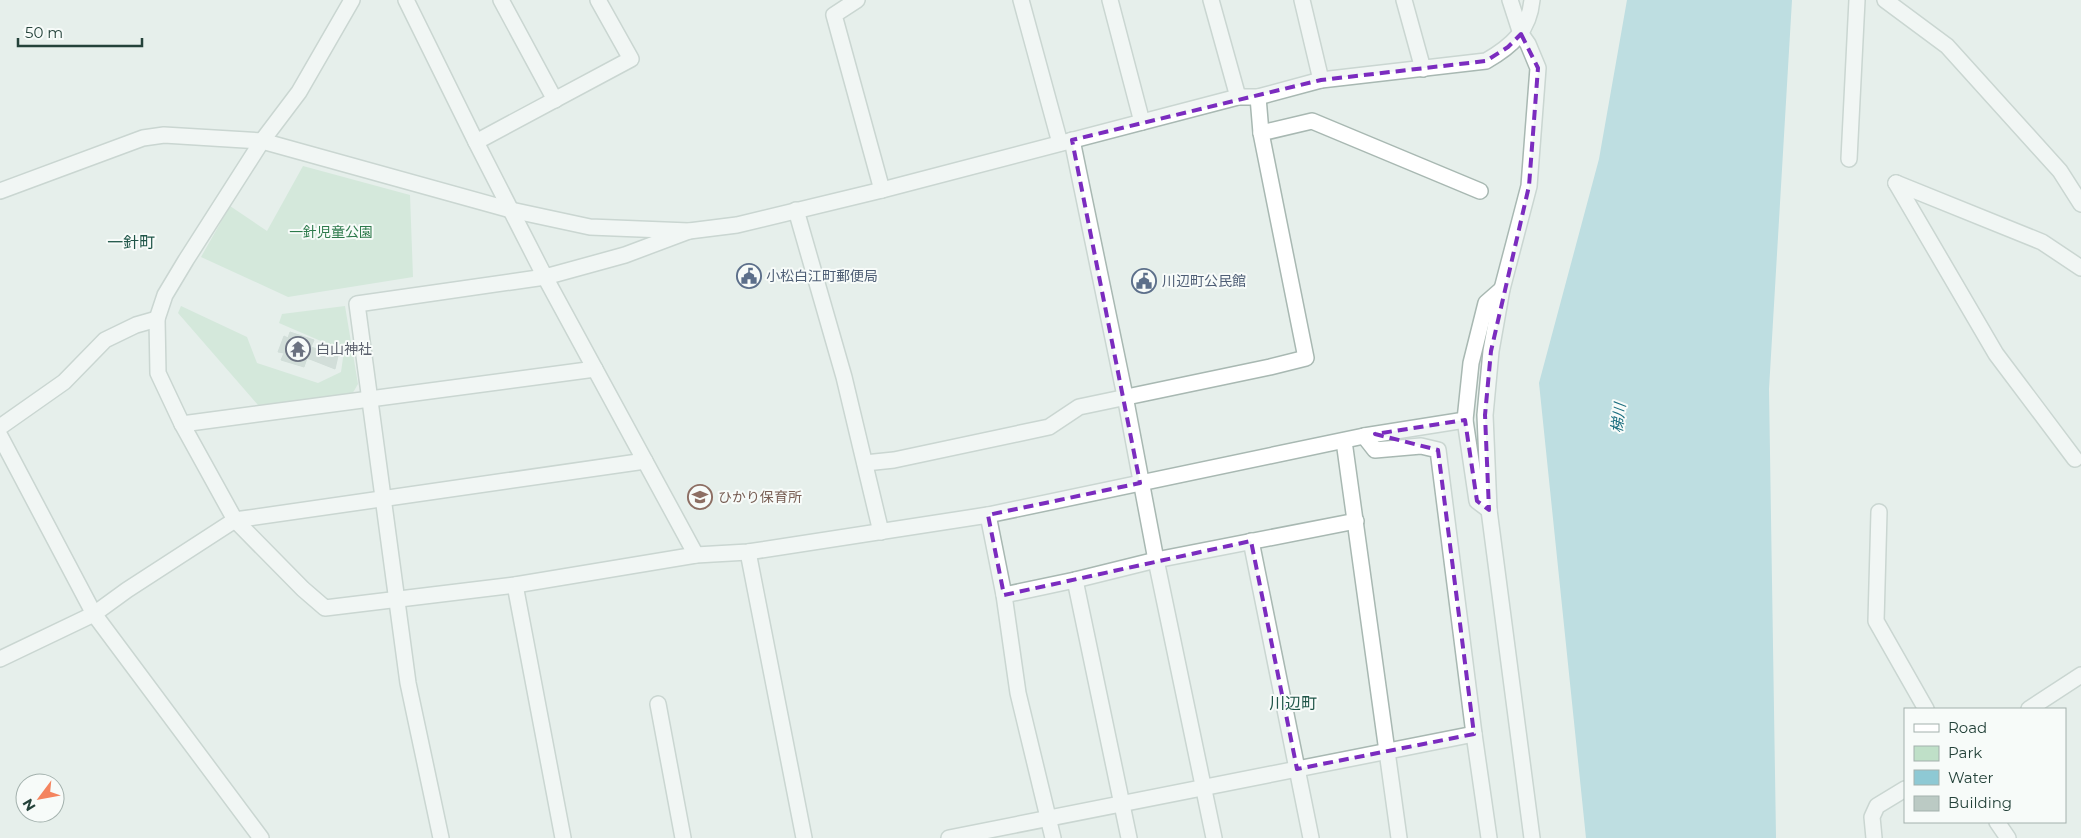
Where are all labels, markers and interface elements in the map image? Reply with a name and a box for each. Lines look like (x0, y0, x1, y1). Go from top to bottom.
scale bar (18, 15, 141, 47)
text: 50 m (25, 23, 63, 42)
park label: 一針児童公園 (289, 223, 373, 241)
district label: 一針町 (107, 233, 155, 252)
public building icon: 小松白江町郵便局 (736, 263, 762, 289)
place label: 小松白江町郵便局 (766, 267, 878, 285)
public building icon: 川辺町公民館 (1131, 268, 1157, 294)
place label: 川辺町公民館 (1162, 272, 1246, 290)
temple icon: 白山神社 (285, 336, 311, 362)
place label: 白山神社 (316, 340, 372, 358)
water label: 梯川 (1607, 400, 1630, 434)
school or university icon: ひかり保育所 (687, 484, 713, 510)
place label: ひかり保育所 (718, 488, 802, 506)
district label: 川辺町 (1269, 694, 1317, 713)
legend (1904, 708, 2066, 823)
text: Road (1948, 718, 1987, 737)
text: Park (1948, 743, 1982, 762)
text: Water (1948, 768, 1994, 787)
north arrow (15, 773, 65, 823)
text: Building (1948, 793, 2012, 812)
text: N (18, 795, 40, 814)

